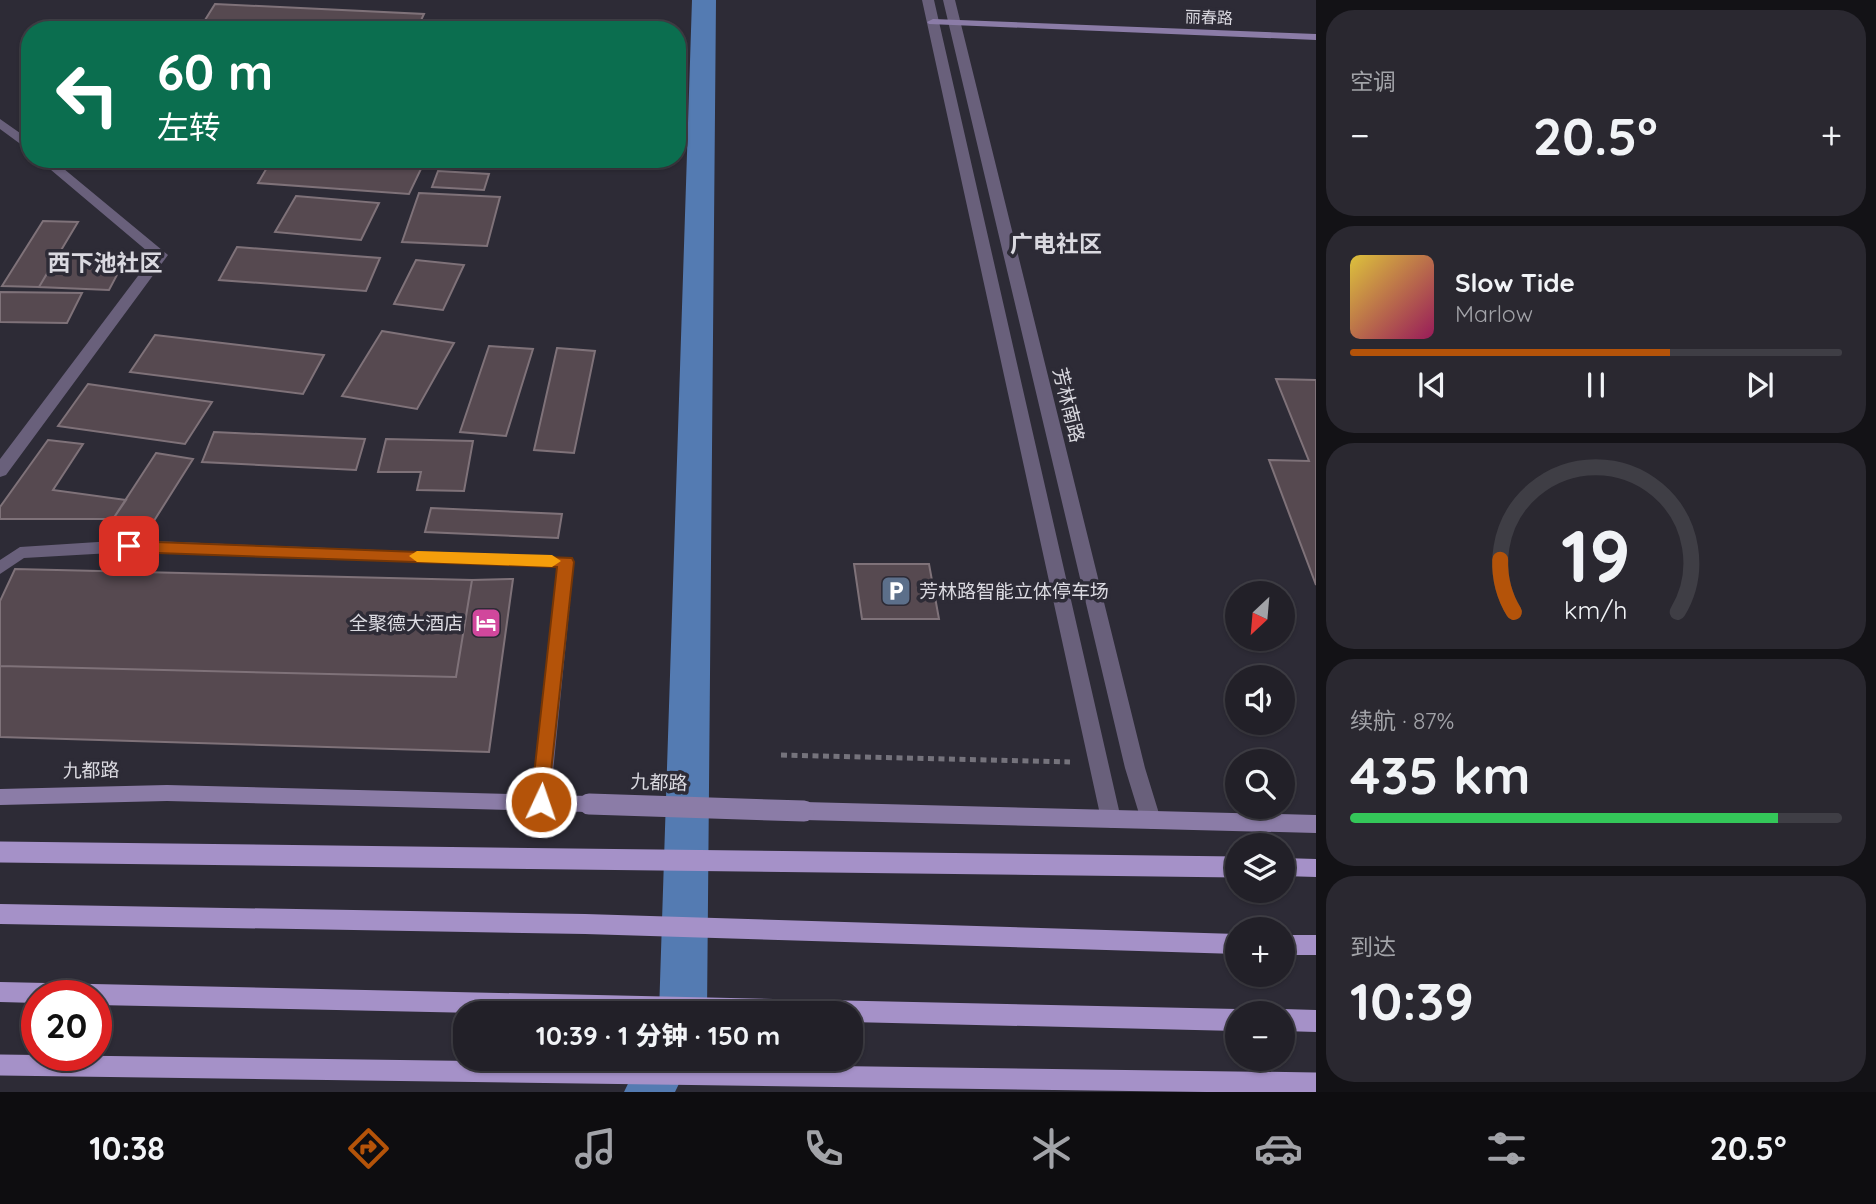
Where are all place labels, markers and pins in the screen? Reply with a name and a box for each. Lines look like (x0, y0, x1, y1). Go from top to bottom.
pin (99, 516, 159, 576)
parking icon: 芳林路智能立体停车场 (879, 574, 913, 608)
place label: 芳林路智能立体停车场 (919, 579, 1109, 603)
hotel icon: 全聚德大酒店 (469, 606, 503, 640)
place label: 全聚德大酒店 (349, 611, 463, 635)

